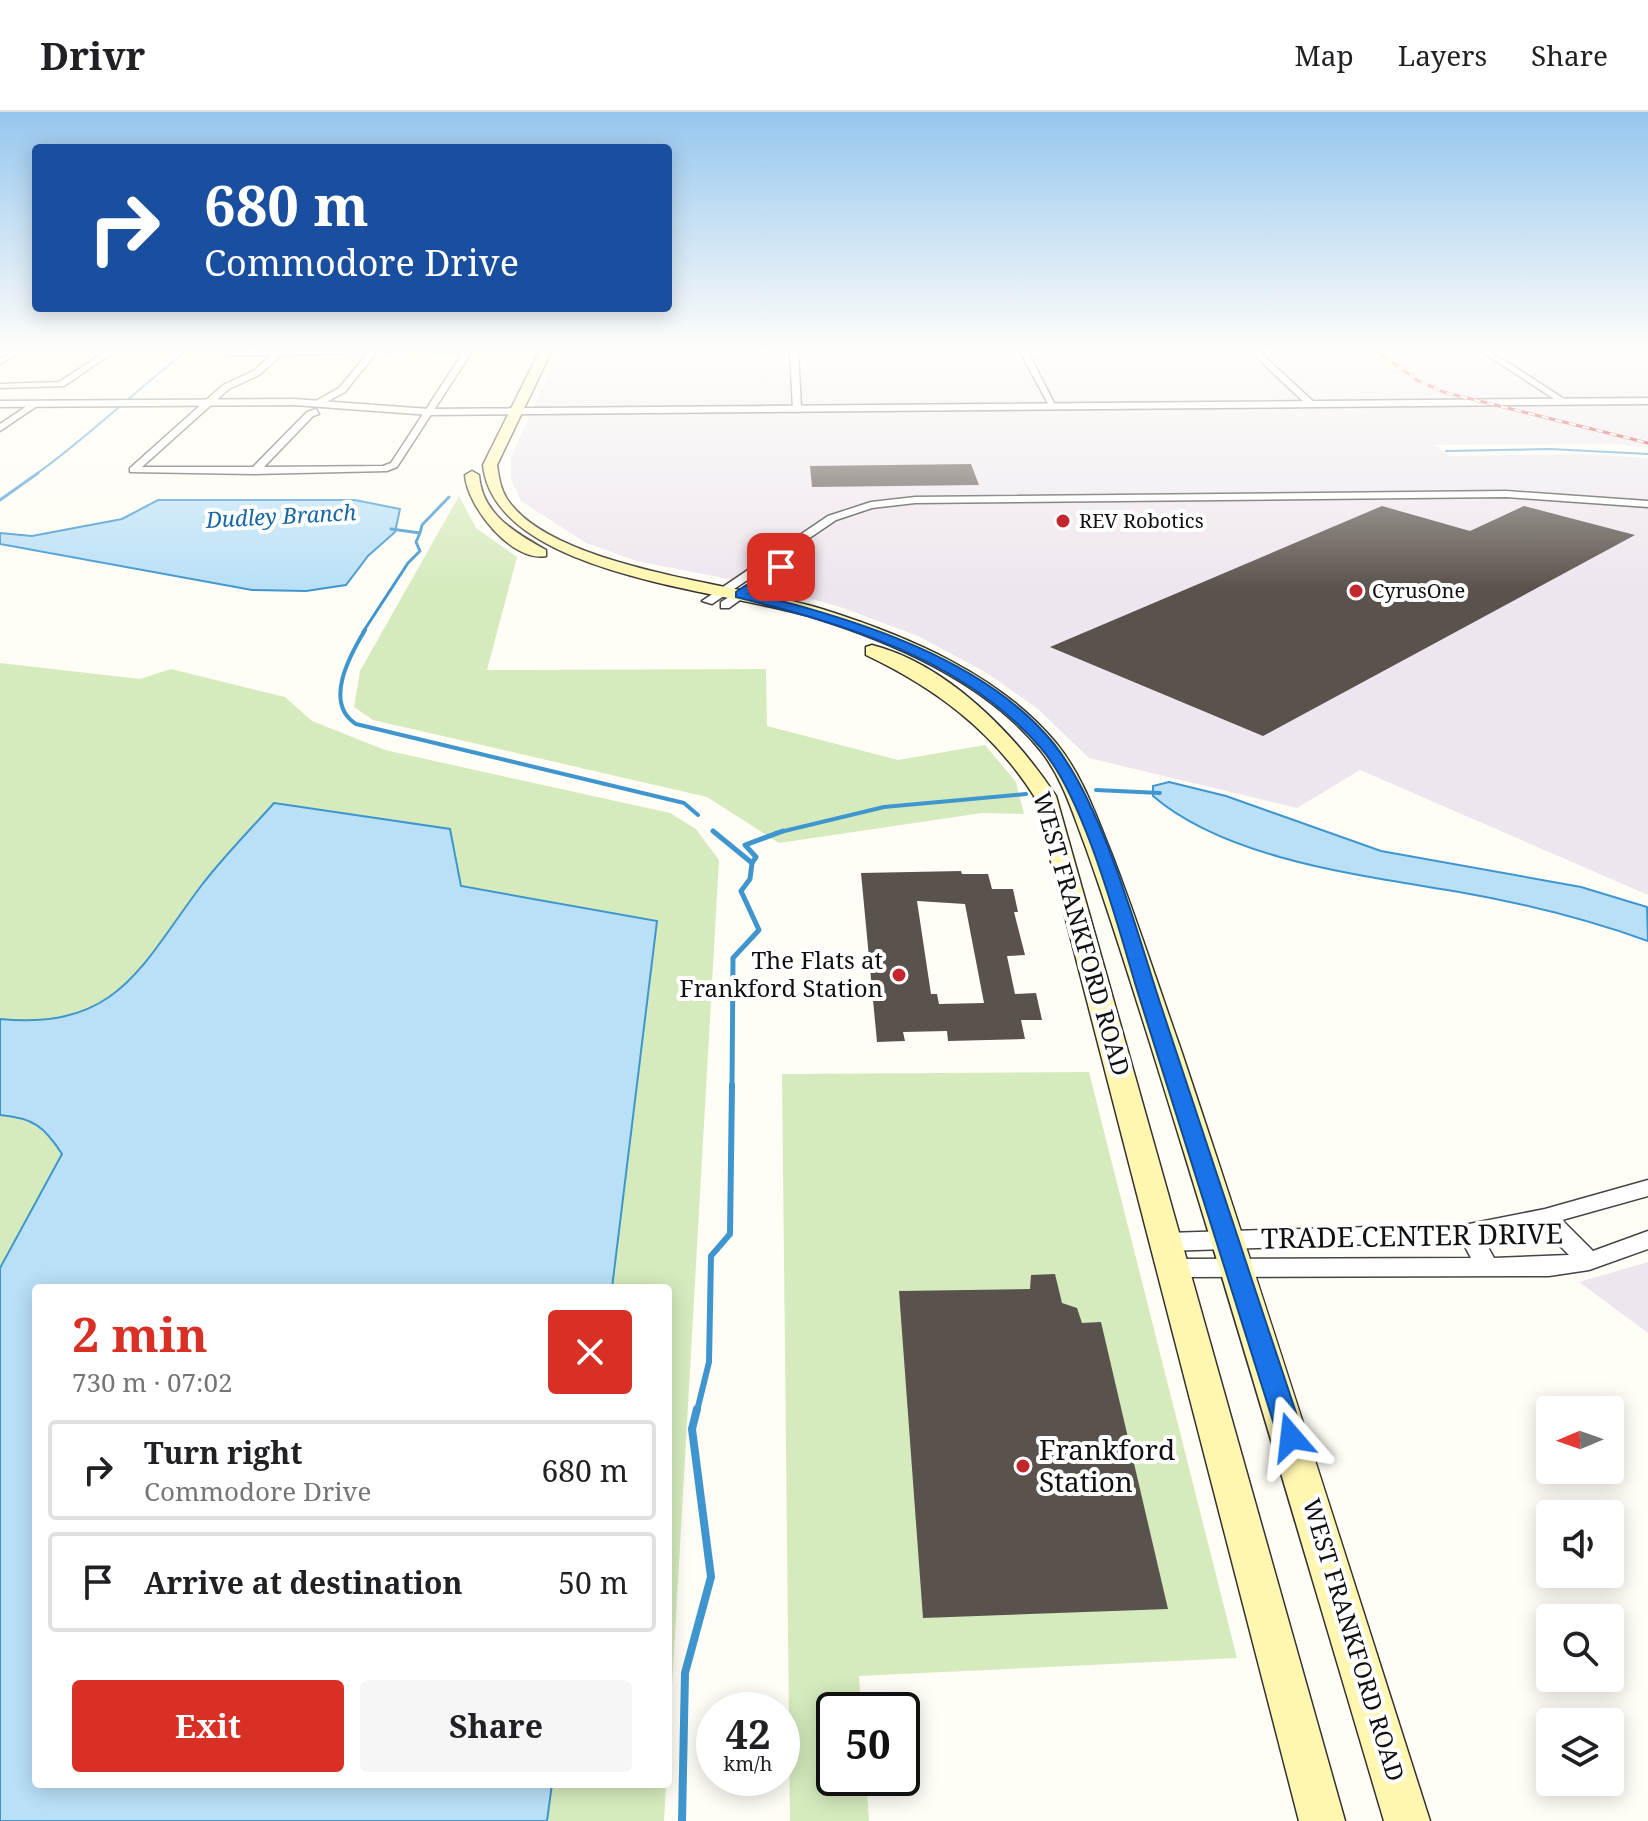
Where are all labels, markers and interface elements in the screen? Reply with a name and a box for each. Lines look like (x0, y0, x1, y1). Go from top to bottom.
text: Drivr (40, 29, 145, 81)
text: Map (1295, 36, 1354, 74)
text: Layers (1398, 36, 1487, 74)
text: Share (1531, 36, 1608, 74)
text: 680 m (204, 166, 369, 242)
icon: right (72, 176, 176, 280)
text: Commodore Drive (204, 238, 519, 287)
water label: Dudley Branch (204, 496, 357, 534)
place label: REV Robotics (1079, 507, 1204, 534)
marker: REV Robotics (1054, 512, 1072, 530)
pin (747, 533, 815, 601)
icon: arrive (759, 545, 803, 589)
place label: CyrusOne (1372, 577, 1465, 604)
marker: CyrusOne (1347, 582, 1365, 600)
street label: WEST FRANKFORD ROAD (1026, 788, 1139, 1079)
place label: The Flats at Frankford Station (680, 943, 883, 1004)
marker: The Flats at Frankford Station (890, 966, 908, 984)
street label: TRADE CENTER DRIVE (1261, 1213, 1563, 1257)
text: 2 min (72, 1301, 208, 1366)
button: close (548, 1310, 632, 1394)
text: 730 m · 07:02 (72, 1364, 233, 1400)
position arrow (1249, 1395, 1333, 1479)
north arrow (1536, 1396, 1624, 1484)
map controls (1536, 1396, 1624, 1796)
place label: Frankford Station (1039, 1430, 1175, 1500)
text: Turn right (144, 1432, 302, 1473)
icon: right (76, 1448, 120, 1492)
text: 680 m (542, 1450, 628, 1491)
marker: Frankford Station (1014, 1457, 1032, 1475)
text: Commodore Drive (144, 1473, 371, 1509)
street label: WEST FRANKFORD ROAD (1296, 1494, 1413, 1785)
button: sound (1536, 1500, 1624, 1588)
icon: arrive (76, 1560, 120, 1604)
text: Arrive at destination (144, 1562, 463, 1603)
text: 50 m (558, 1562, 628, 1603)
button: search (1536, 1604, 1624, 1692)
button: Exit (72, 1680, 344, 1772)
button: Share (360, 1680, 632, 1772)
speed limit sign: 50 (816, 1692, 920, 1796)
text: 42 (725, 1706, 771, 1761)
button: layers (1536, 1708, 1624, 1796)
text: km/h (723, 1750, 773, 1777)

